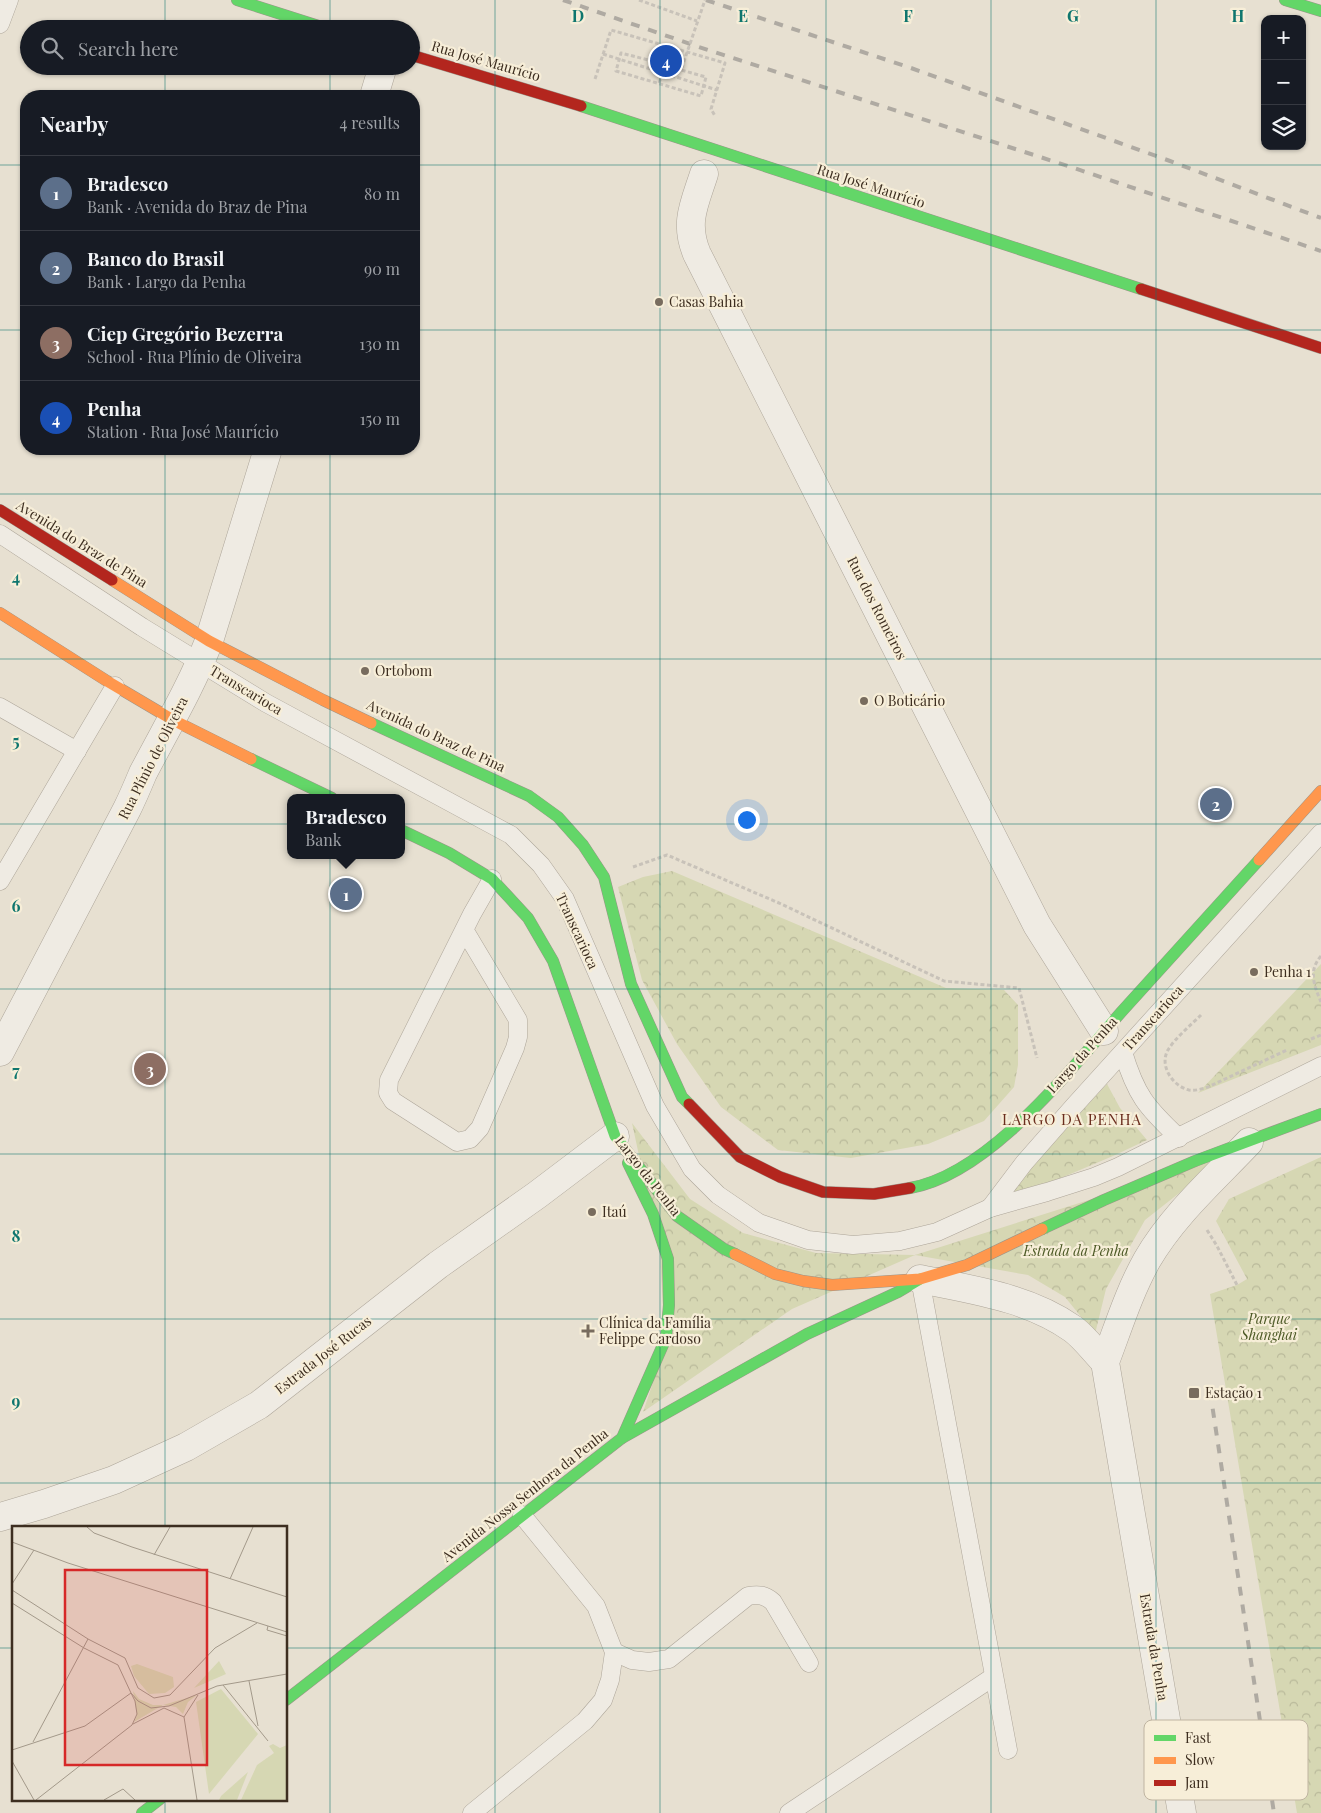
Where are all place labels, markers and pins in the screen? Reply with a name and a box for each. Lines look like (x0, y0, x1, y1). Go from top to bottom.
pin: 4 (650, 42, 682, 80)
place label: Casas Bahia (669, 292, 744, 311)
marker: Casas Bahia (653, 296, 665, 308)
place label: Ortobom (375, 661, 433, 680)
marker: Ortobom (359, 665, 371, 677)
place label: O Boticário (874, 691, 945, 710)
marker: O Boticário (858, 695, 870, 707)
pin: 2 (1200, 785, 1232, 823)
pin: 1 (330, 875, 362, 913)
place label: Penha 1 (1264, 962, 1311, 981)
marker: Penha 1 (1248, 966, 1260, 978)
pin: 3 (134, 1050, 166, 1088)
place label: Itaú (602, 1202, 627, 1221)
marker: Itaú (586, 1206, 598, 1218)
place label: Clínica da Família Felippe Cardoso (599, 1313, 711, 1348)
marker: Clínica da Família Felippe Cardoso (581, 1324, 595, 1338)
place label: Estação 1 (1205, 1383, 1262, 1402)
marker: Estação 1 (1187, 1386, 1201, 1400)

